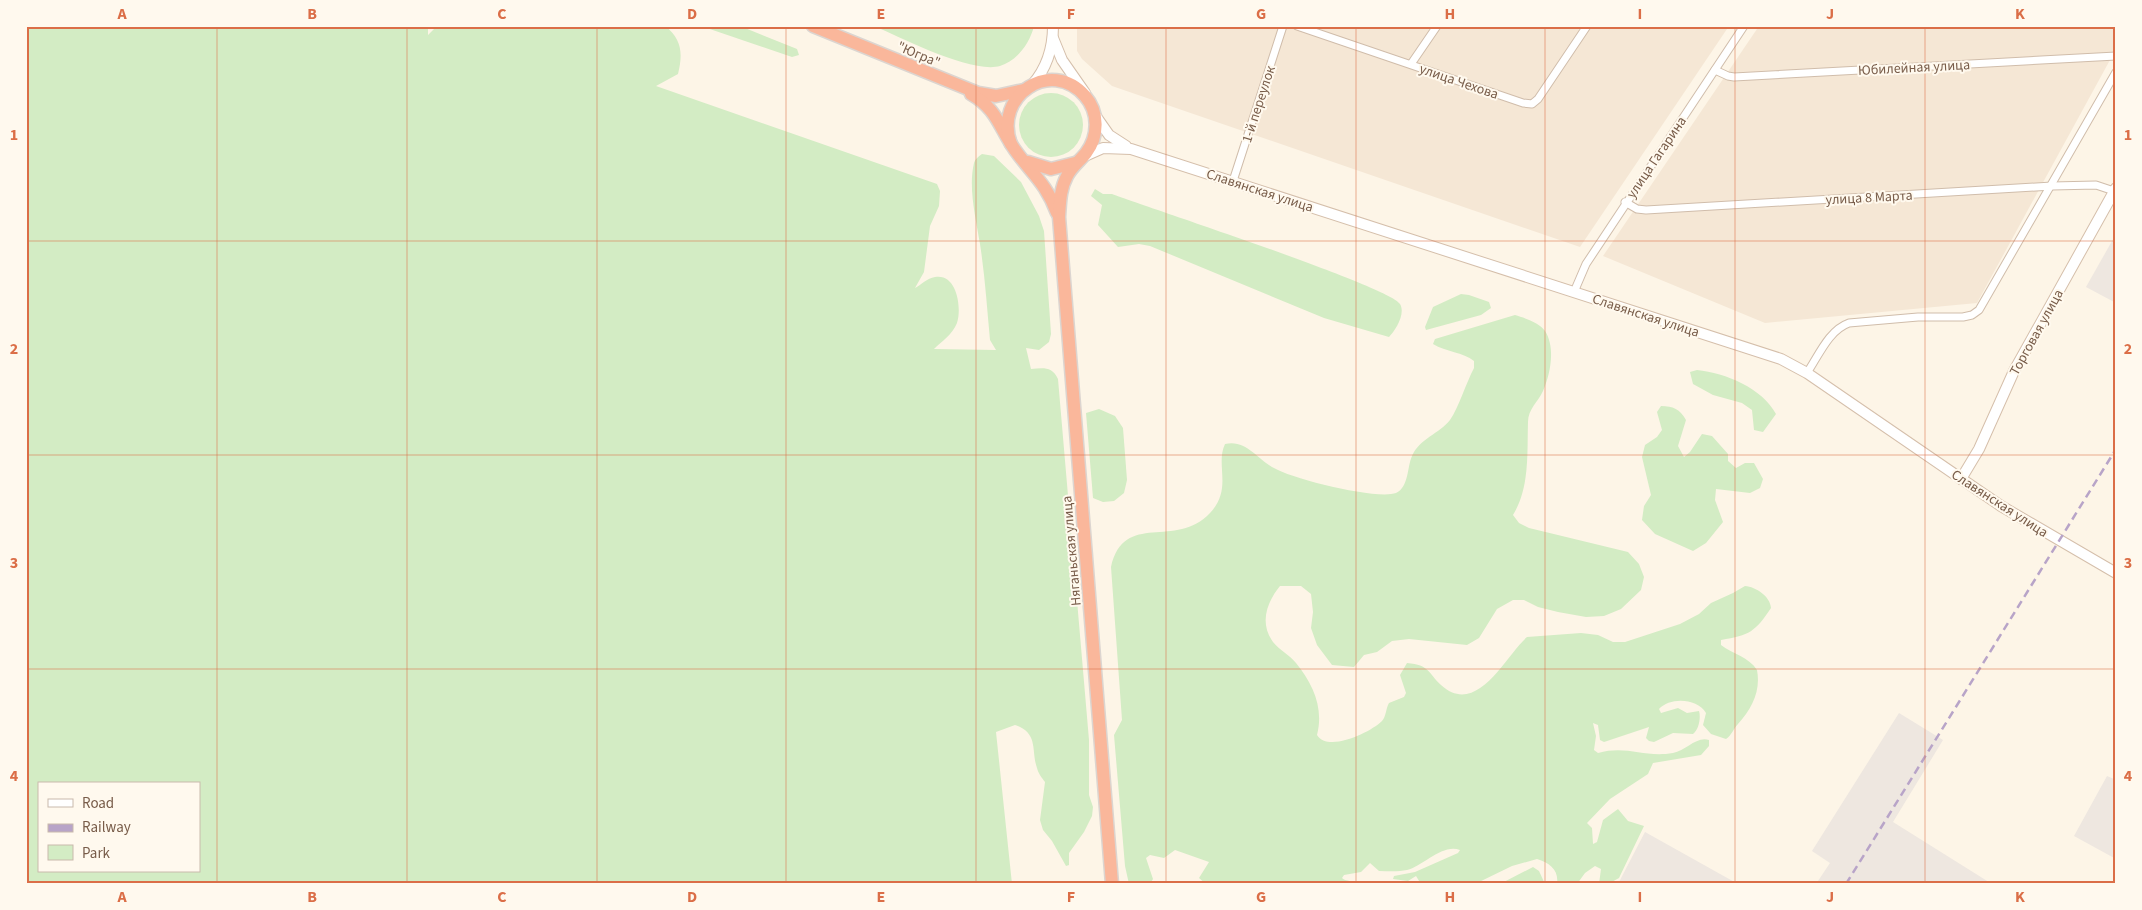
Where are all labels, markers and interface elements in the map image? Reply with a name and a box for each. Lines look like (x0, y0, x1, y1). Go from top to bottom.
text: A (116, 3, 127, 25)
text: B (307, 3, 317, 25)
text: C (497, 3, 507, 25)
text: D (687, 3, 697, 25)
text: E (877, 3, 885, 25)
text: F (1067, 3, 1075, 25)
text: G (1256, 3, 1266, 25)
text: H (1445, 3, 1455, 25)
text: I (1638, 3, 1642, 25)
text: J (1826, 3, 1834, 25)
text: K (2015, 3, 2025, 25)
street label: "Югра" (894, 37, 943, 73)
street label: Юбилейная улица (1858, 55, 1971, 81)
street label: улица Чехова (1416, 59, 1501, 105)
street label: 1-й переулок (1237, 63, 1281, 145)
street label: улица Гагарина (1622, 113, 1692, 203)
text: 1 (10, 124, 18, 146)
text: 1 (2124, 124, 2132, 146)
street label: Славянская улица (1204, 164, 1316, 218)
street label: улица 8 Марта (1825, 186, 1913, 210)
street label: Торговая улица (2005, 286, 2069, 379)
street label: Славянская улица (1590, 289, 1702, 343)
text: 2 (10, 338, 18, 360)
text: 2 (2124, 338, 2132, 360)
street label: Славянская улица (1947, 465, 2052, 543)
street label: Няганьская улица (1057, 495, 1087, 607)
text: 3 (10, 552, 18, 574)
text: 3 (2124, 552, 2132, 574)
text: 4 (10, 765, 19, 787)
text: 4 (2124, 765, 2133, 787)
legend (38, 782, 200, 872)
text: Road (82, 793, 114, 814)
text: Railway (82, 817, 131, 838)
text: Park (82, 843, 111, 864)
text: A (116, 886, 127, 908)
text: B (307, 886, 317, 908)
text: C (497, 886, 507, 908)
text: D (687, 886, 697, 908)
text: E (877, 886, 885, 908)
text: F (1067, 886, 1075, 908)
text: G (1256, 886, 1266, 908)
text: H (1445, 886, 1455, 908)
text: I (1638, 886, 1642, 908)
text: J (1826, 886, 1834, 908)
text: K (2015, 886, 2025, 908)

